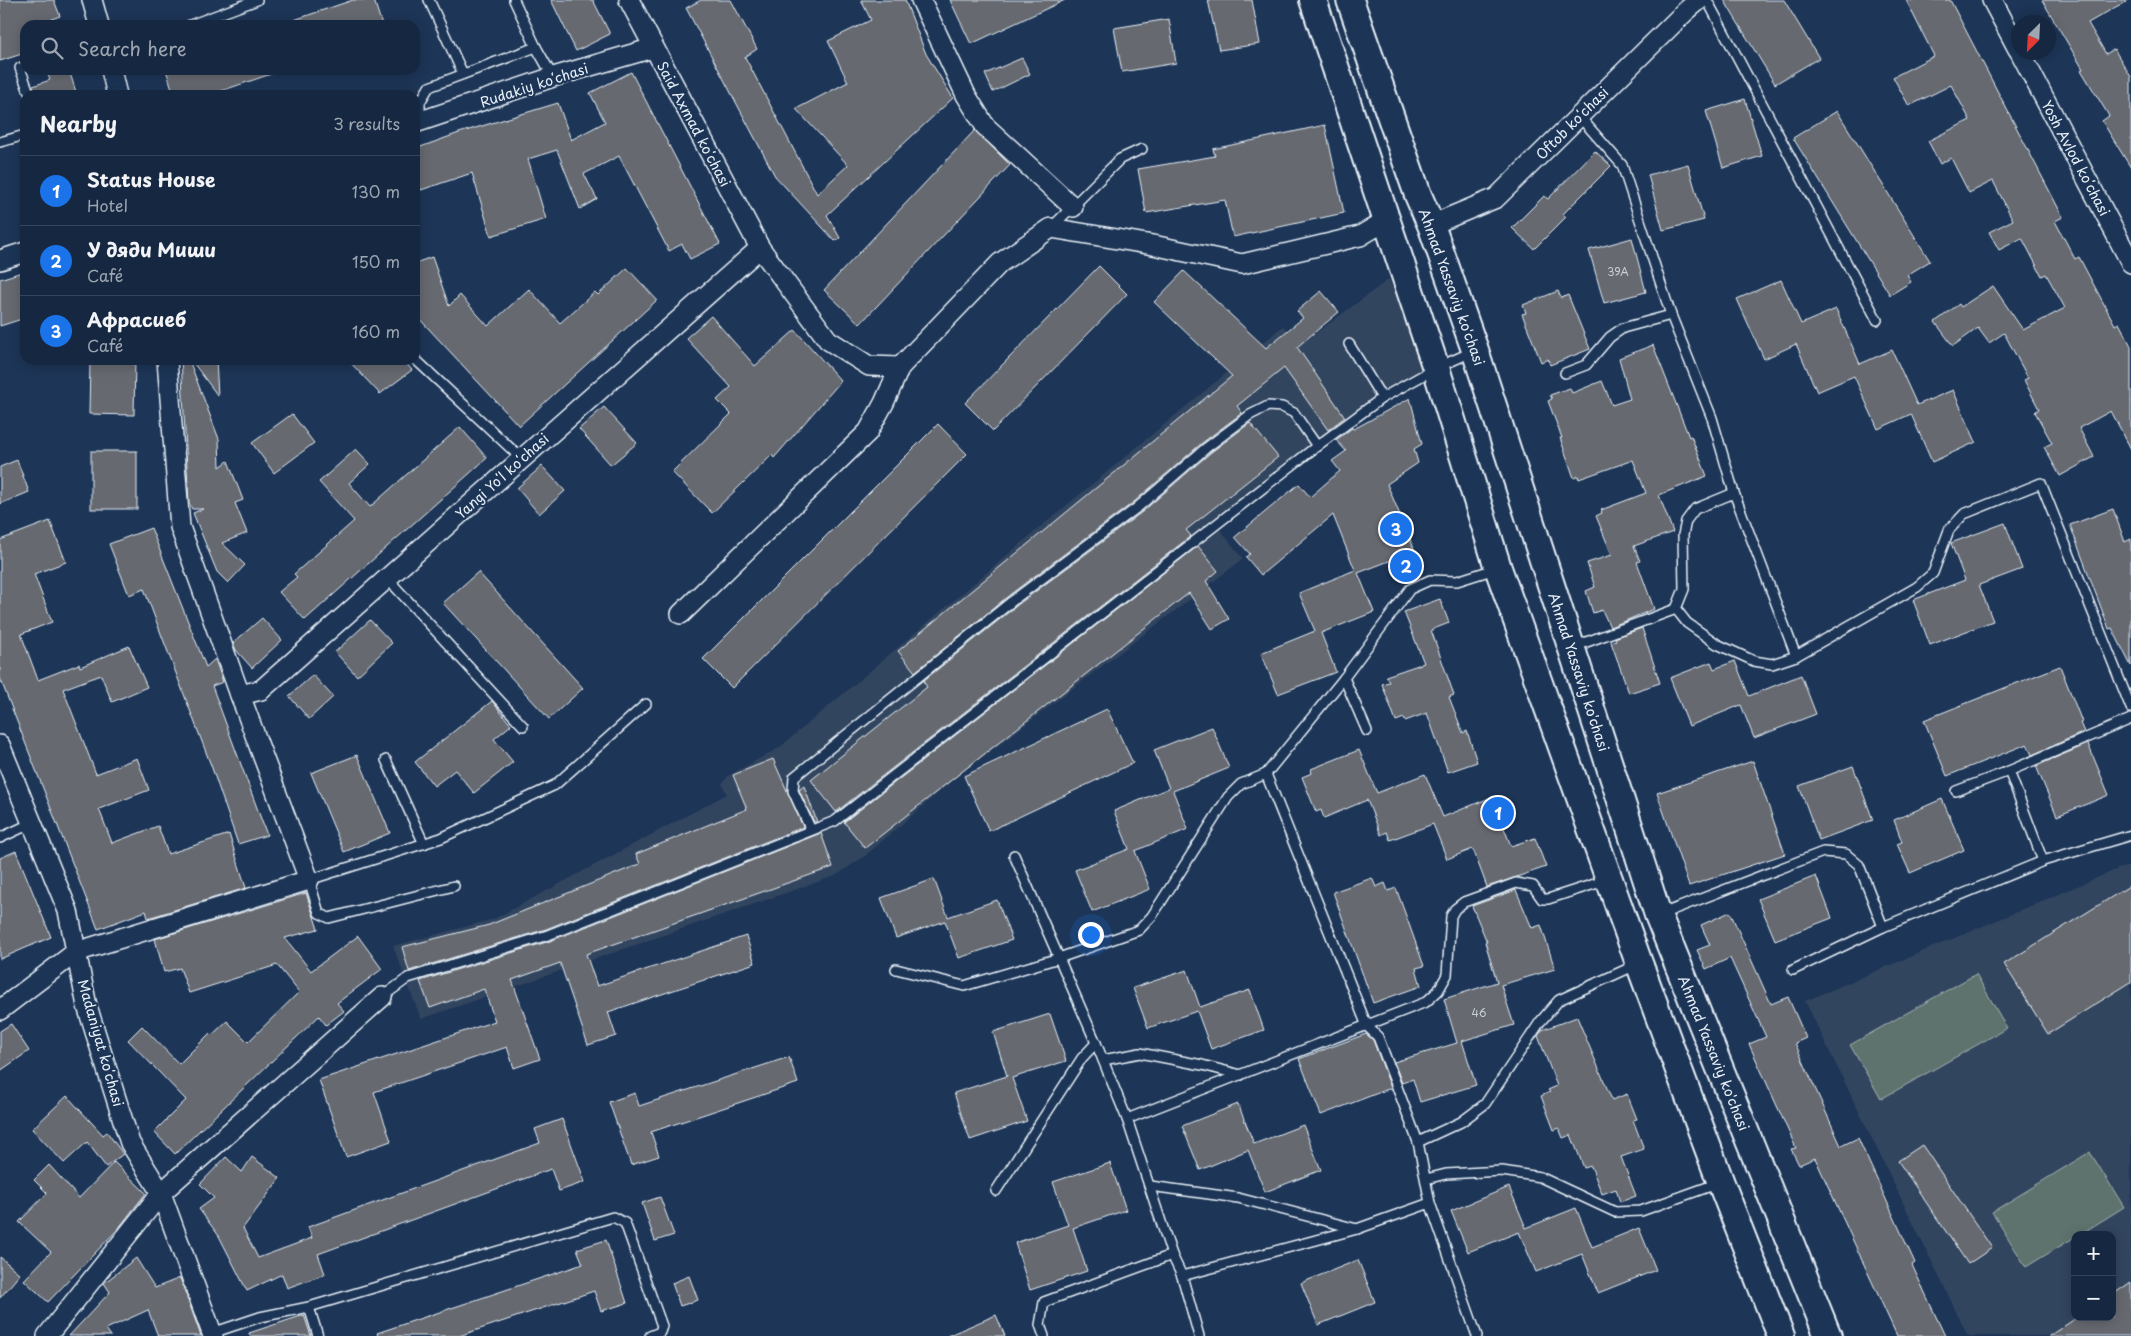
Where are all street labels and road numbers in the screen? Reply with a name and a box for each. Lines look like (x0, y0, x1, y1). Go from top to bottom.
street label: Said Axmad koʻchasi (652, 57, 736, 191)
street label: Rudakiy koʻchasi (477, 58, 591, 112)
street label: Oftob koʻchasi (1531, 82, 1613, 164)
street label: Yosh Avlod koʻchasi (2037, 96, 2115, 220)
street label: Ahmad Yassaviy ko'chasi (1414, 206, 1490, 368)
street label: Yangi Yoʻl koʻchasi (451, 428, 553, 524)
street label: Ahmad Yassaviy ko'chasi (1543, 590, 1615, 754)
street label: Ahmad Yassaviy ko'chasi (1673, 972, 1755, 1134)
street label: Madaniyat koʻchasi (73, 977, 129, 1109)

